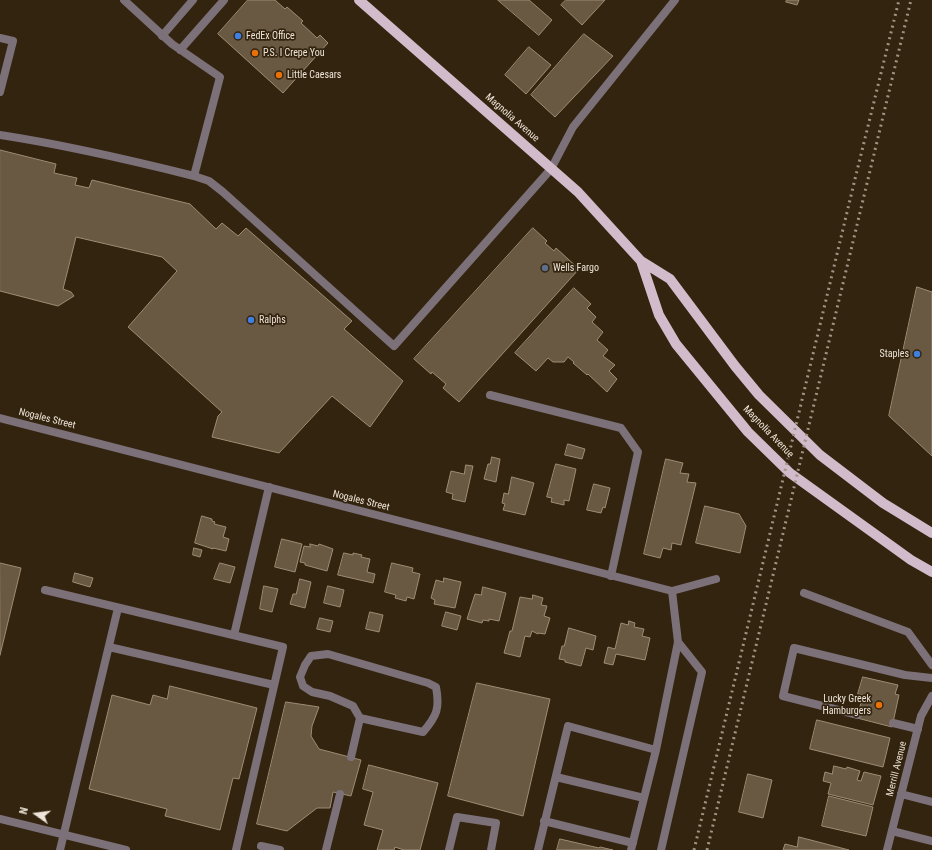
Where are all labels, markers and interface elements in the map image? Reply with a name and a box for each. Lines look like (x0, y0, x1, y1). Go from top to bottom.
place label: FedEx Office (246, 30, 295, 42)
marker: FedEx Office (233, 31, 243, 41)
place label: P.S. I Crepe You (263, 47, 325, 59)
marker: P.S. I Crepe You (250, 48, 260, 58)
place label: Little Caesars (287, 69, 341, 81)
marker: Little Caesars (274, 70, 284, 80)
street label: Magnolia Avenue (483, 91, 541, 145)
place label: Wells Fargo (553, 262, 599, 274)
marker: Wells Fargo (540, 263, 550, 273)
place label: Ralphs (259, 314, 286, 326)
marker: Ralphs (246, 315, 256, 325)
place label: Staples (880, 348, 909, 360)
marker: Staples (912, 349, 922, 359)
street label: Magnolia Avenue (740, 404, 796, 460)
street label: Nogales Street (17, 406, 77, 432)
street label: Nogales Street (331, 488, 391, 514)
place label: Lucky Greek Hamburgers (823, 693, 871, 716)
marker: Lucky Greek Hamburgers (874, 700, 884, 710)
street label: Merrill Avenue (884, 740, 910, 798)
north arrow (16, 794, 56, 834)
text: N (17, 806, 31, 816)

